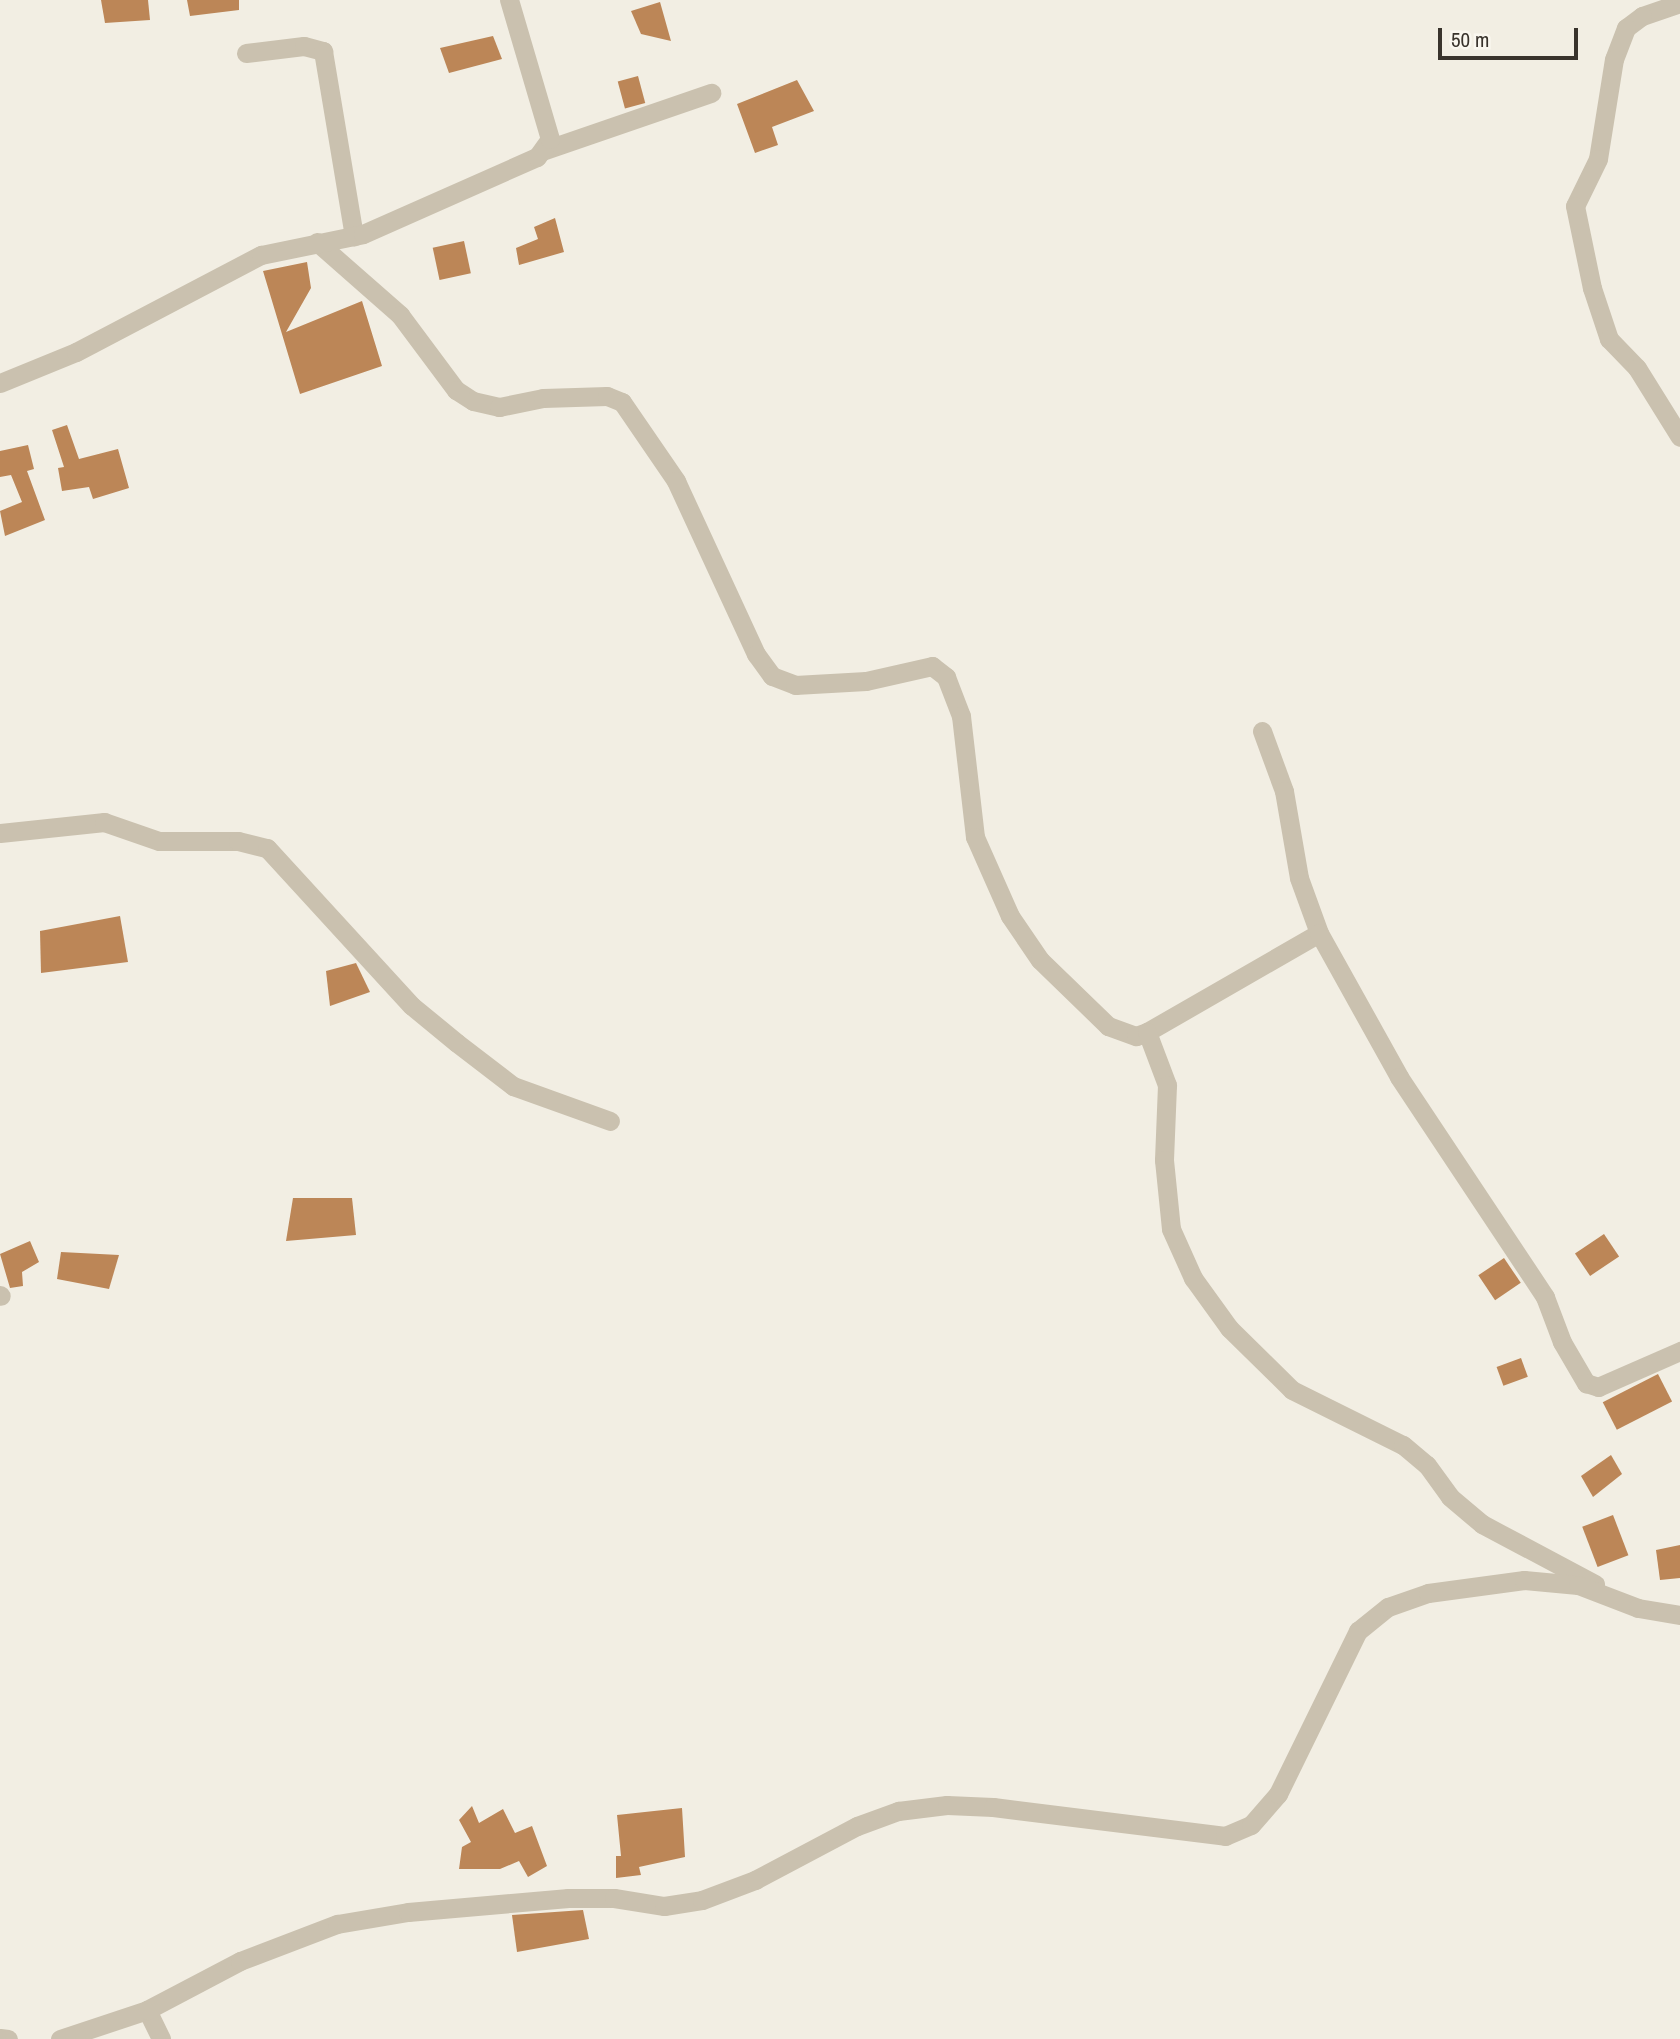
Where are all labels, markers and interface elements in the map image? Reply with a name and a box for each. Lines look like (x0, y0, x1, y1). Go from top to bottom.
scale bar (1442, 14, 1582, 58)
text: 50 m (1451, 25, 1489, 54)

